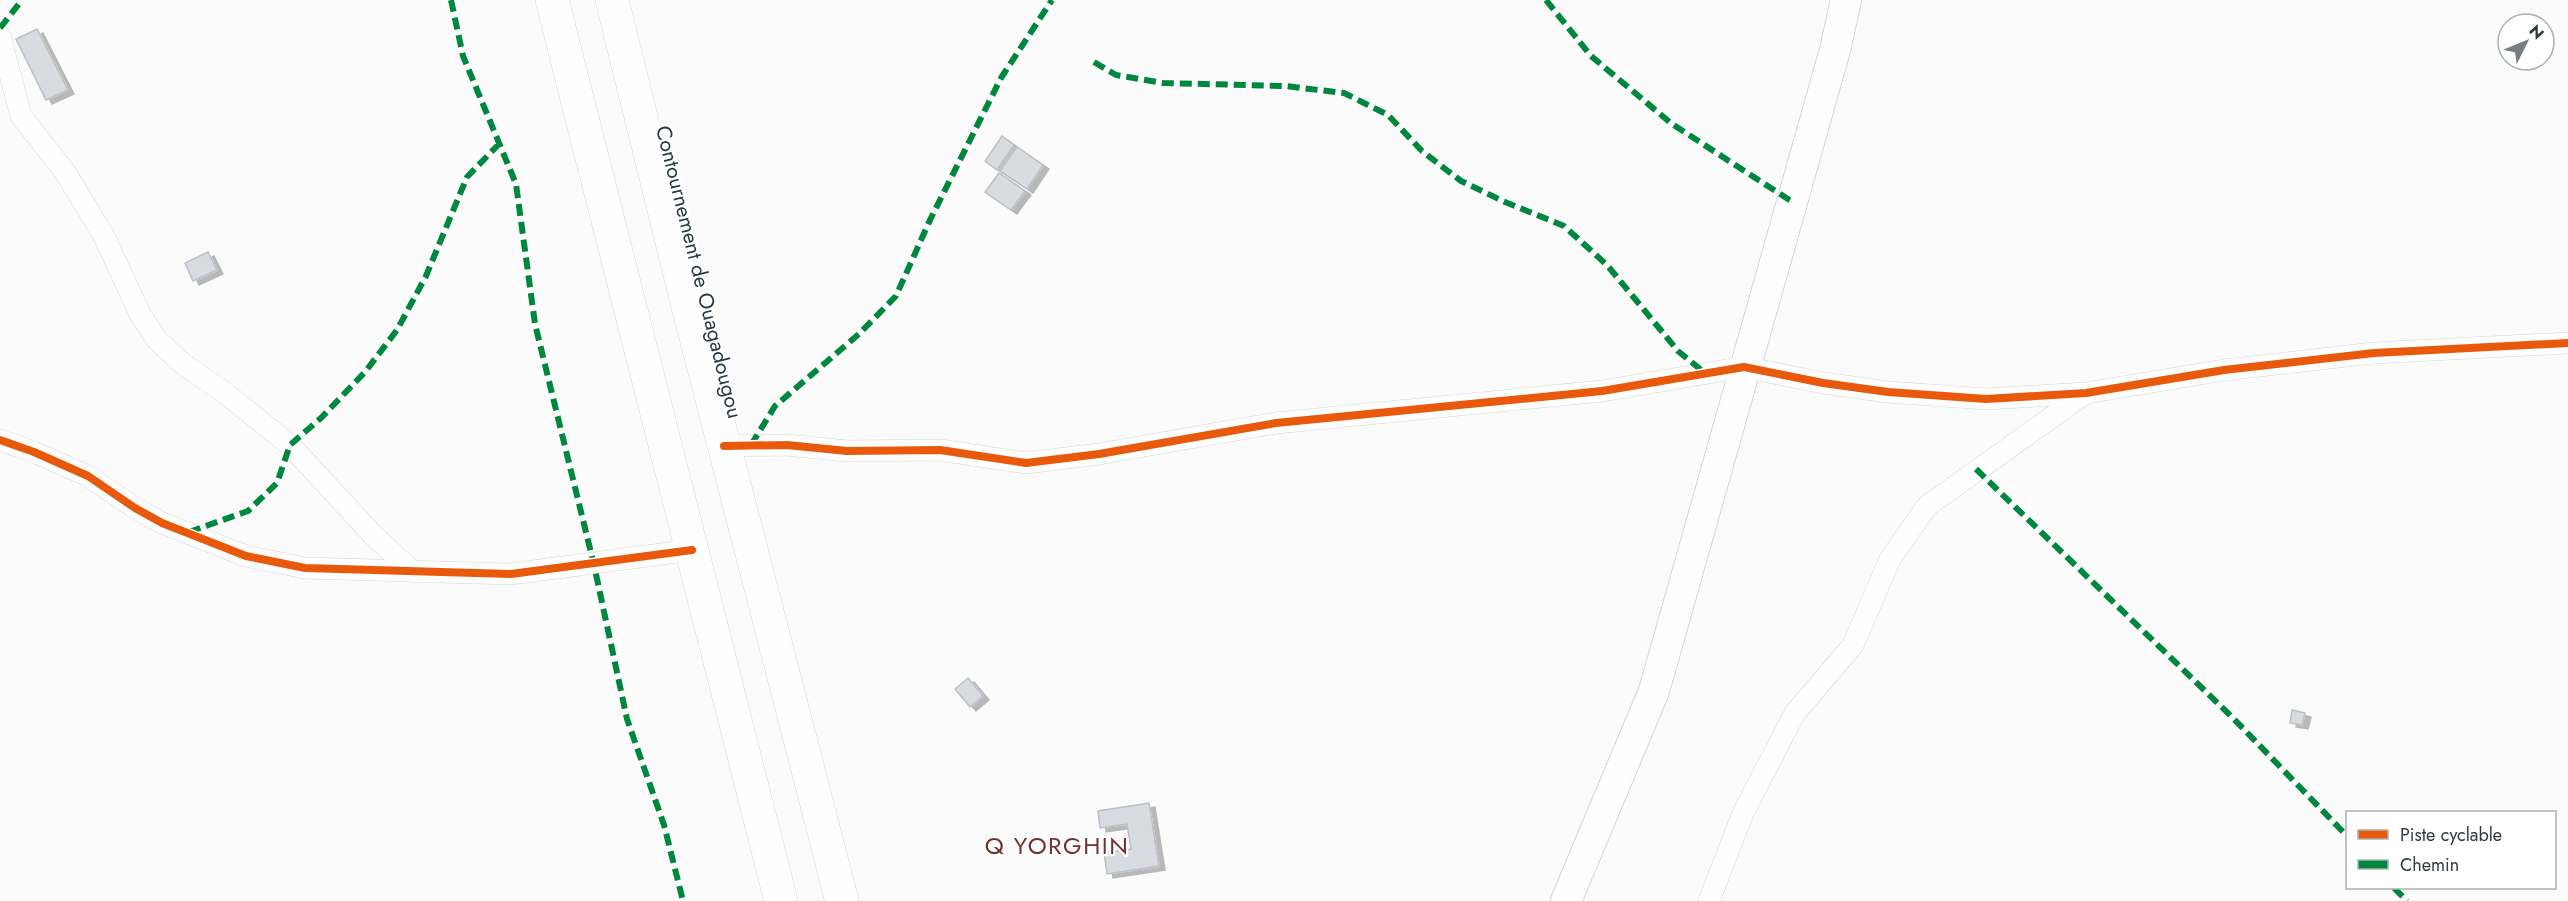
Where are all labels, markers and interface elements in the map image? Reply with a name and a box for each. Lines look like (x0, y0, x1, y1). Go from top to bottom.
north arrow (2496, 12, 2556, 72)
text: N (2524, 20, 2549, 45)
street label: Contournement de Ouagadougou (648, 122, 750, 422)
legend (2346, 811, 2556, 889)
text: Piste cyclable (2400, 822, 2502, 848)
district label: Q YORGHIN (985, 828, 1129, 863)
text: Chemin (2400, 852, 2459, 878)

